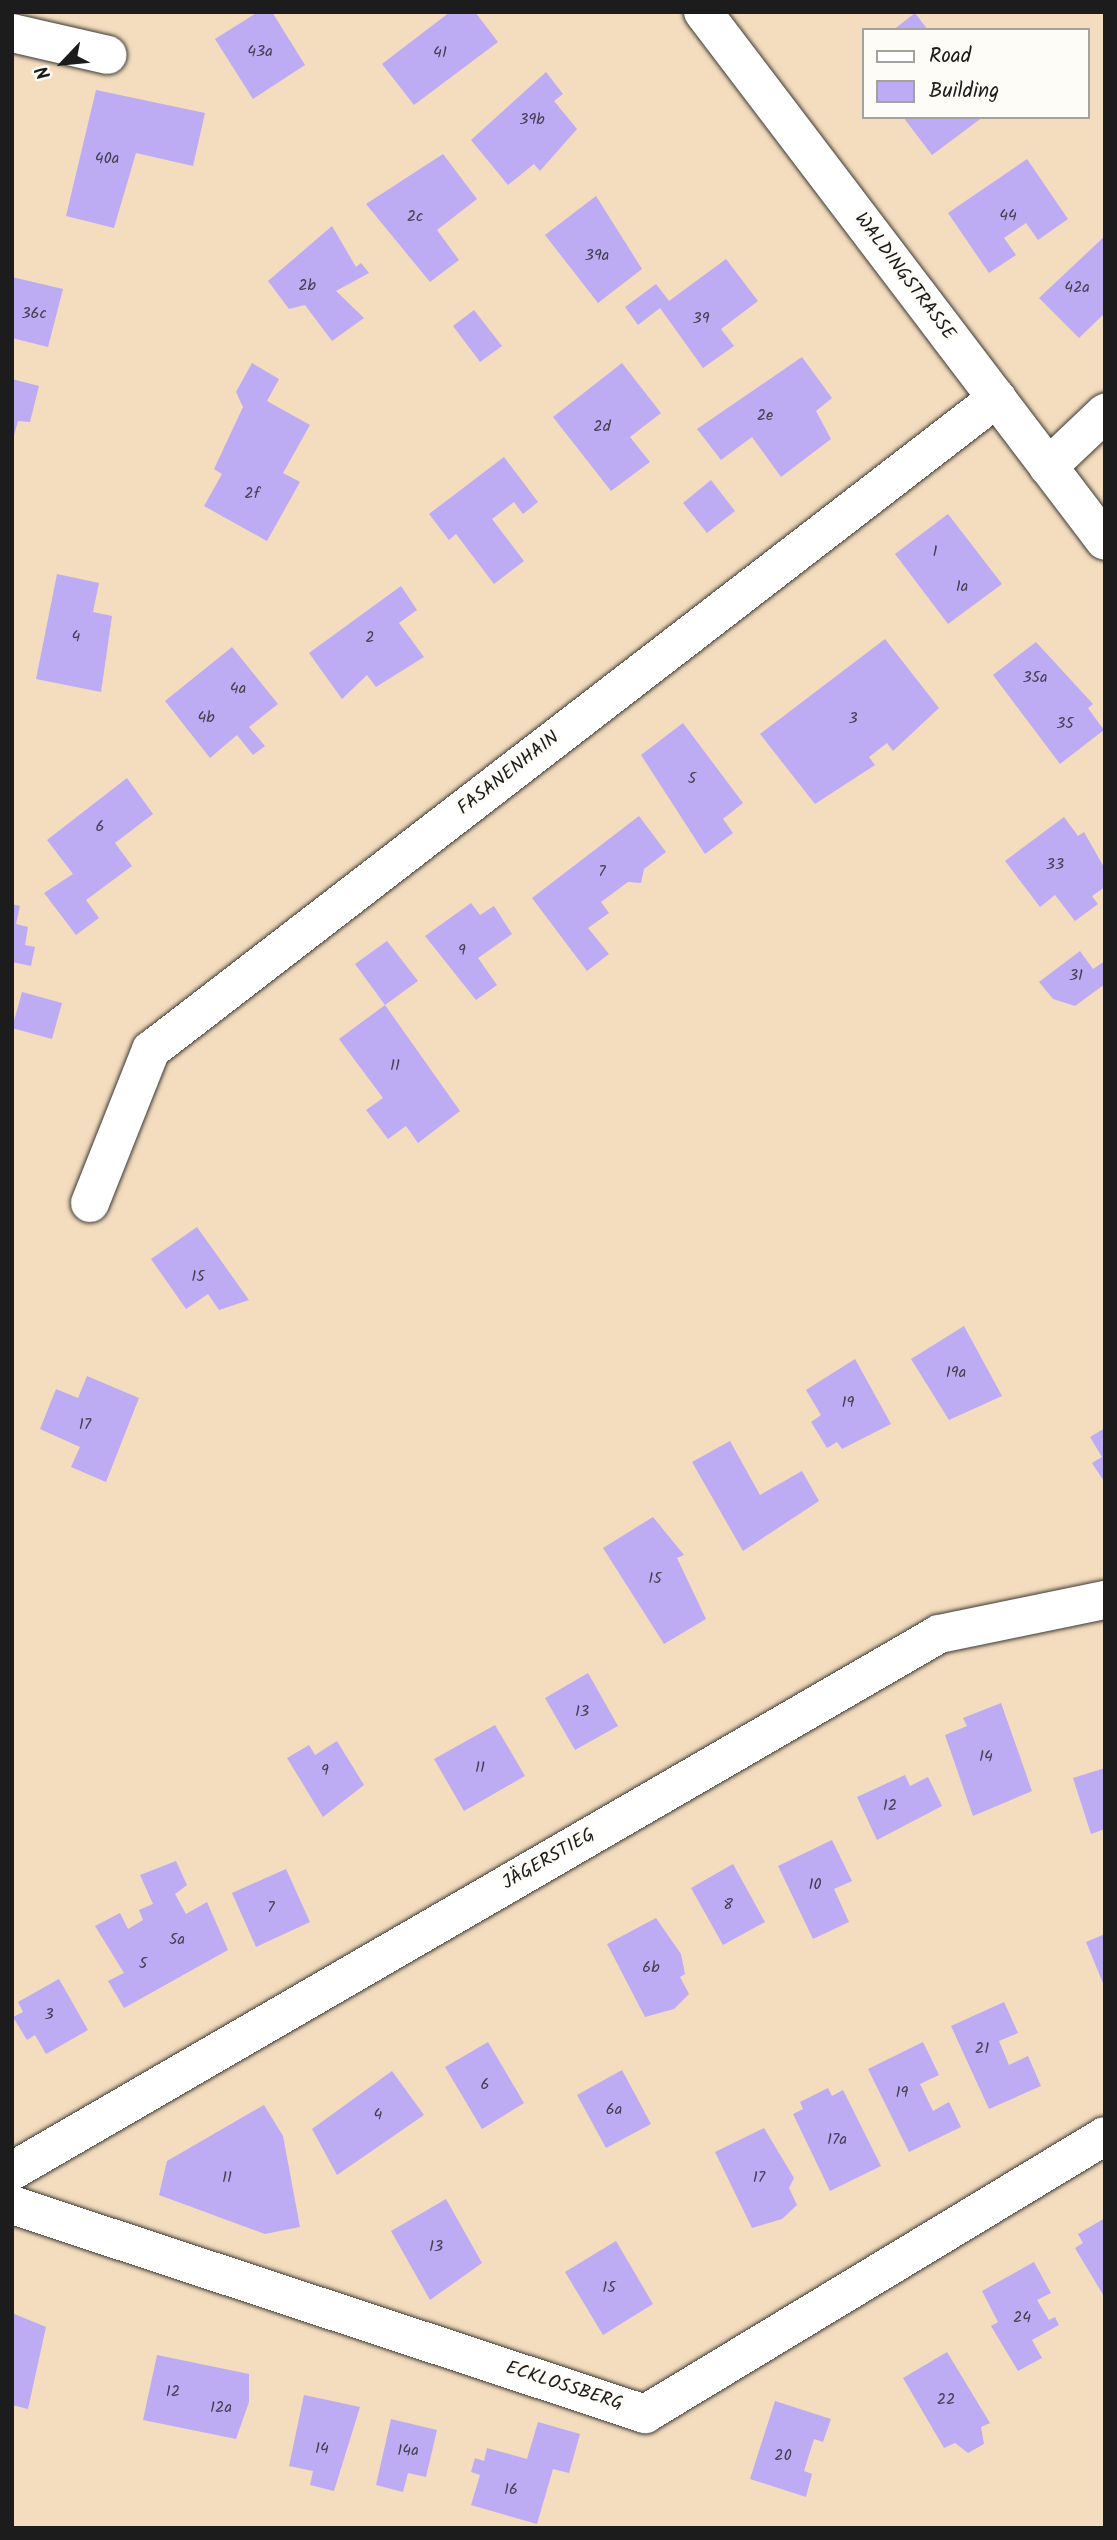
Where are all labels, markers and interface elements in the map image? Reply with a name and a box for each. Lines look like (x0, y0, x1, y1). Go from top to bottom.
north arrow (28, 28, 98, 98)
legend (862, 28, 1089, 119)
text: Road (929, 40, 971, 73)
house number: 43a (247, 42, 273, 62)
house number: 41 (433, 43, 447, 63)
text: N (28, 60, 60, 84)
text: Building (929, 75, 999, 108)
house number: 39b (519, 110, 545, 130)
house number: 40a (95, 149, 119, 169)
house number: 44 (999, 206, 1017, 226)
house number: 2c (407, 207, 423, 227)
street label: WALDINGSTRASSE (849, 209, 959, 345)
house number: 39a (585, 246, 609, 266)
house number: 2b (298, 276, 316, 296)
house number: 42a (1064, 278, 1090, 298)
house number: 36c (21, 304, 47, 324)
house number: 39 (693, 309, 709, 329)
house number: 2e (757, 406, 773, 426)
house number: 2d (593, 417, 611, 437)
house number: 2f (244, 484, 260, 504)
house number: 1 (932, 542, 938, 562)
house number: 1a (956, 577, 968, 597)
house number: 4 (72, 627, 80, 647)
house number: 2 (365, 628, 375, 648)
house number: 35a (1022, 668, 1048, 688)
house number: 4a (230, 679, 246, 699)
house number: 4b (197, 708, 215, 728)
house number: 3 (848, 709, 858, 729)
house number: 35 (1056, 714, 1074, 734)
street label: FASANENHAIN (454, 727, 564, 821)
house number: 5 (688, 769, 696, 789)
house number: 6 (96, 817, 104, 837)
house number: 33 (1046, 855, 1064, 875)
house number: 7 (598, 862, 606, 882)
house number: 9 (458, 941, 466, 961)
house number: 31 (1069, 966, 1083, 986)
house number: 11 (390, 1056, 400, 1076)
house number: 15 (191, 1267, 205, 1287)
house number: 19a (946, 1363, 966, 1383)
house number: 19 (842, 1393, 854, 1413)
house number: 17 (79, 1415, 91, 1435)
house number: 15 (648, 1569, 662, 1589)
house number: 13 (575, 1702, 589, 1722)
house number: 14 (979, 1747, 993, 1767)
house number: 11 (475, 1758, 485, 1778)
house number: 9 (321, 1761, 329, 1781)
house number: 12 (883, 1796, 897, 1816)
street label: JÄGERSTIEG (499, 1824, 599, 1896)
house number: 10 (808, 1875, 822, 1895)
house number: 8 (723, 1895, 733, 1915)
house number: 7 (267, 1898, 275, 1918)
house number: 5a (169, 1930, 185, 1950)
house number: 5 (139, 1954, 147, 1974)
house number: 6b (642, 1958, 660, 1978)
house number: 3 (44, 2005, 54, 2025)
house number: 21 (975, 2039, 989, 2059)
house number: 6 (481, 2075, 489, 2095)
house number: 19 (896, 2083, 908, 2103)
house number: 6a (606, 2100, 622, 2120)
house number: 4 (374, 2105, 382, 2125)
house number: 17a (827, 2130, 847, 2150)
house number: 11 (222, 2168, 232, 2188)
house number: 17 (753, 2168, 765, 2188)
house number: 13 (429, 2237, 443, 2257)
house number: 15 (602, 2278, 616, 2298)
house number: 24 (1013, 2308, 1031, 2328)
street label: ECKLOSSBERG (503, 2357, 625, 2417)
house number: 12 (166, 2382, 180, 2402)
house number: 22 (937, 2390, 955, 2410)
house number: 12a (210, 2398, 232, 2418)
house number: 14 (315, 2439, 329, 2459)
house number: 14a (397, 2441, 419, 2461)
house number: 20 (774, 2446, 792, 2466)
house number: 16 (504, 2480, 518, 2500)

